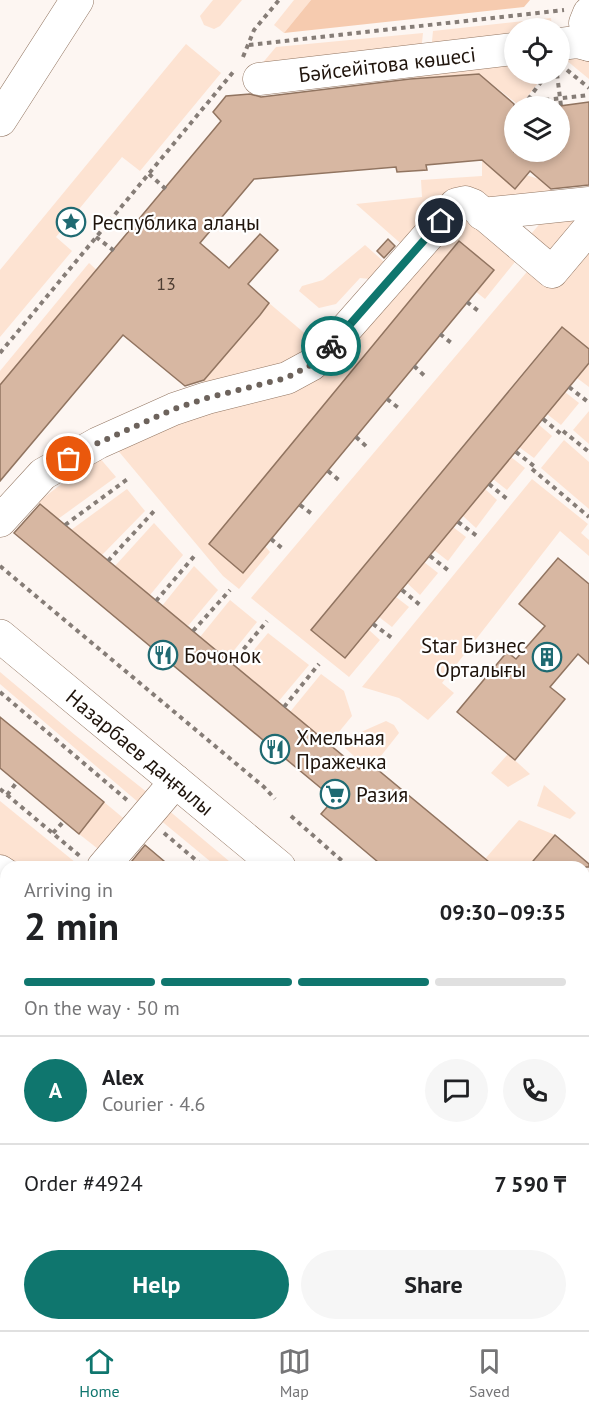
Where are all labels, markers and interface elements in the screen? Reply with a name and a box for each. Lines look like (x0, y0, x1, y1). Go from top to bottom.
map controls (504, 18, 570, 162)
button: locate (504, 18, 570, 84)
street label: Бәйсейітова көшесі (297, 40, 477, 88)
button: layers (504, 96, 570, 162)
pin (415, 195, 466, 246)
icon: home (424, 204, 457, 237)
place icon: Республика алаңы (55, 206, 87, 238)
place label: Республика алаңы (92, 209, 260, 236)
house number: 13 (156, 272, 176, 295)
courier (301, 316, 361, 376)
icon: bike (315, 330, 348, 363)
pin (43, 433, 94, 484)
icon: bag (52, 442, 85, 475)
place label: Star Бизнес Орталығы (421, 632, 526, 683)
restaurant icon: Бочонок (147, 639, 179, 671)
building icon: Star Бизнес Орталығы (531, 641, 563, 673)
place label: Бочонок (184, 642, 261, 669)
street label: Назарбаев даңғылы (61, 683, 220, 821)
place label: Хмельная Пражечка (296, 724, 387, 775)
restaurant icon: Хмельная Пражечка (259, 733, 291, 765)
supermarket icon: Разия (319, 778, 351, 810)
place label: Разия (356, 781, 408, 808)
text: Arriving in (24, 877, 113, 903)
text: 09:30–09:35 (440, 898, 566, 926)
text: 2 min (24, 900, 119, 951)
text: On the way · 50 m (24, 995, 180, 1021)
button: chat (425, 1059, 488, 1122)
button: phone (503, 1059, 566, 1122)
text: Alex (102, 1063, 144, 1091)
text: A (49, 1076, 62, 1104)
text: Courier · 4.6 (102, 1091, 205, 1117)
text: Order #4924 (24, 1169, 143, 1197)
text: 7 590 ₸ (494, 1170, 566, 1198)
button: Help (24, 1250, 289, 1319)
button: Share (301, 1250, 566, 1319)
tab: Home (79, 1345, 120, 1401)
tab: Map (278, 1345, 311, 1401)
tab: Saved (469, 1345, 510, 1401)

